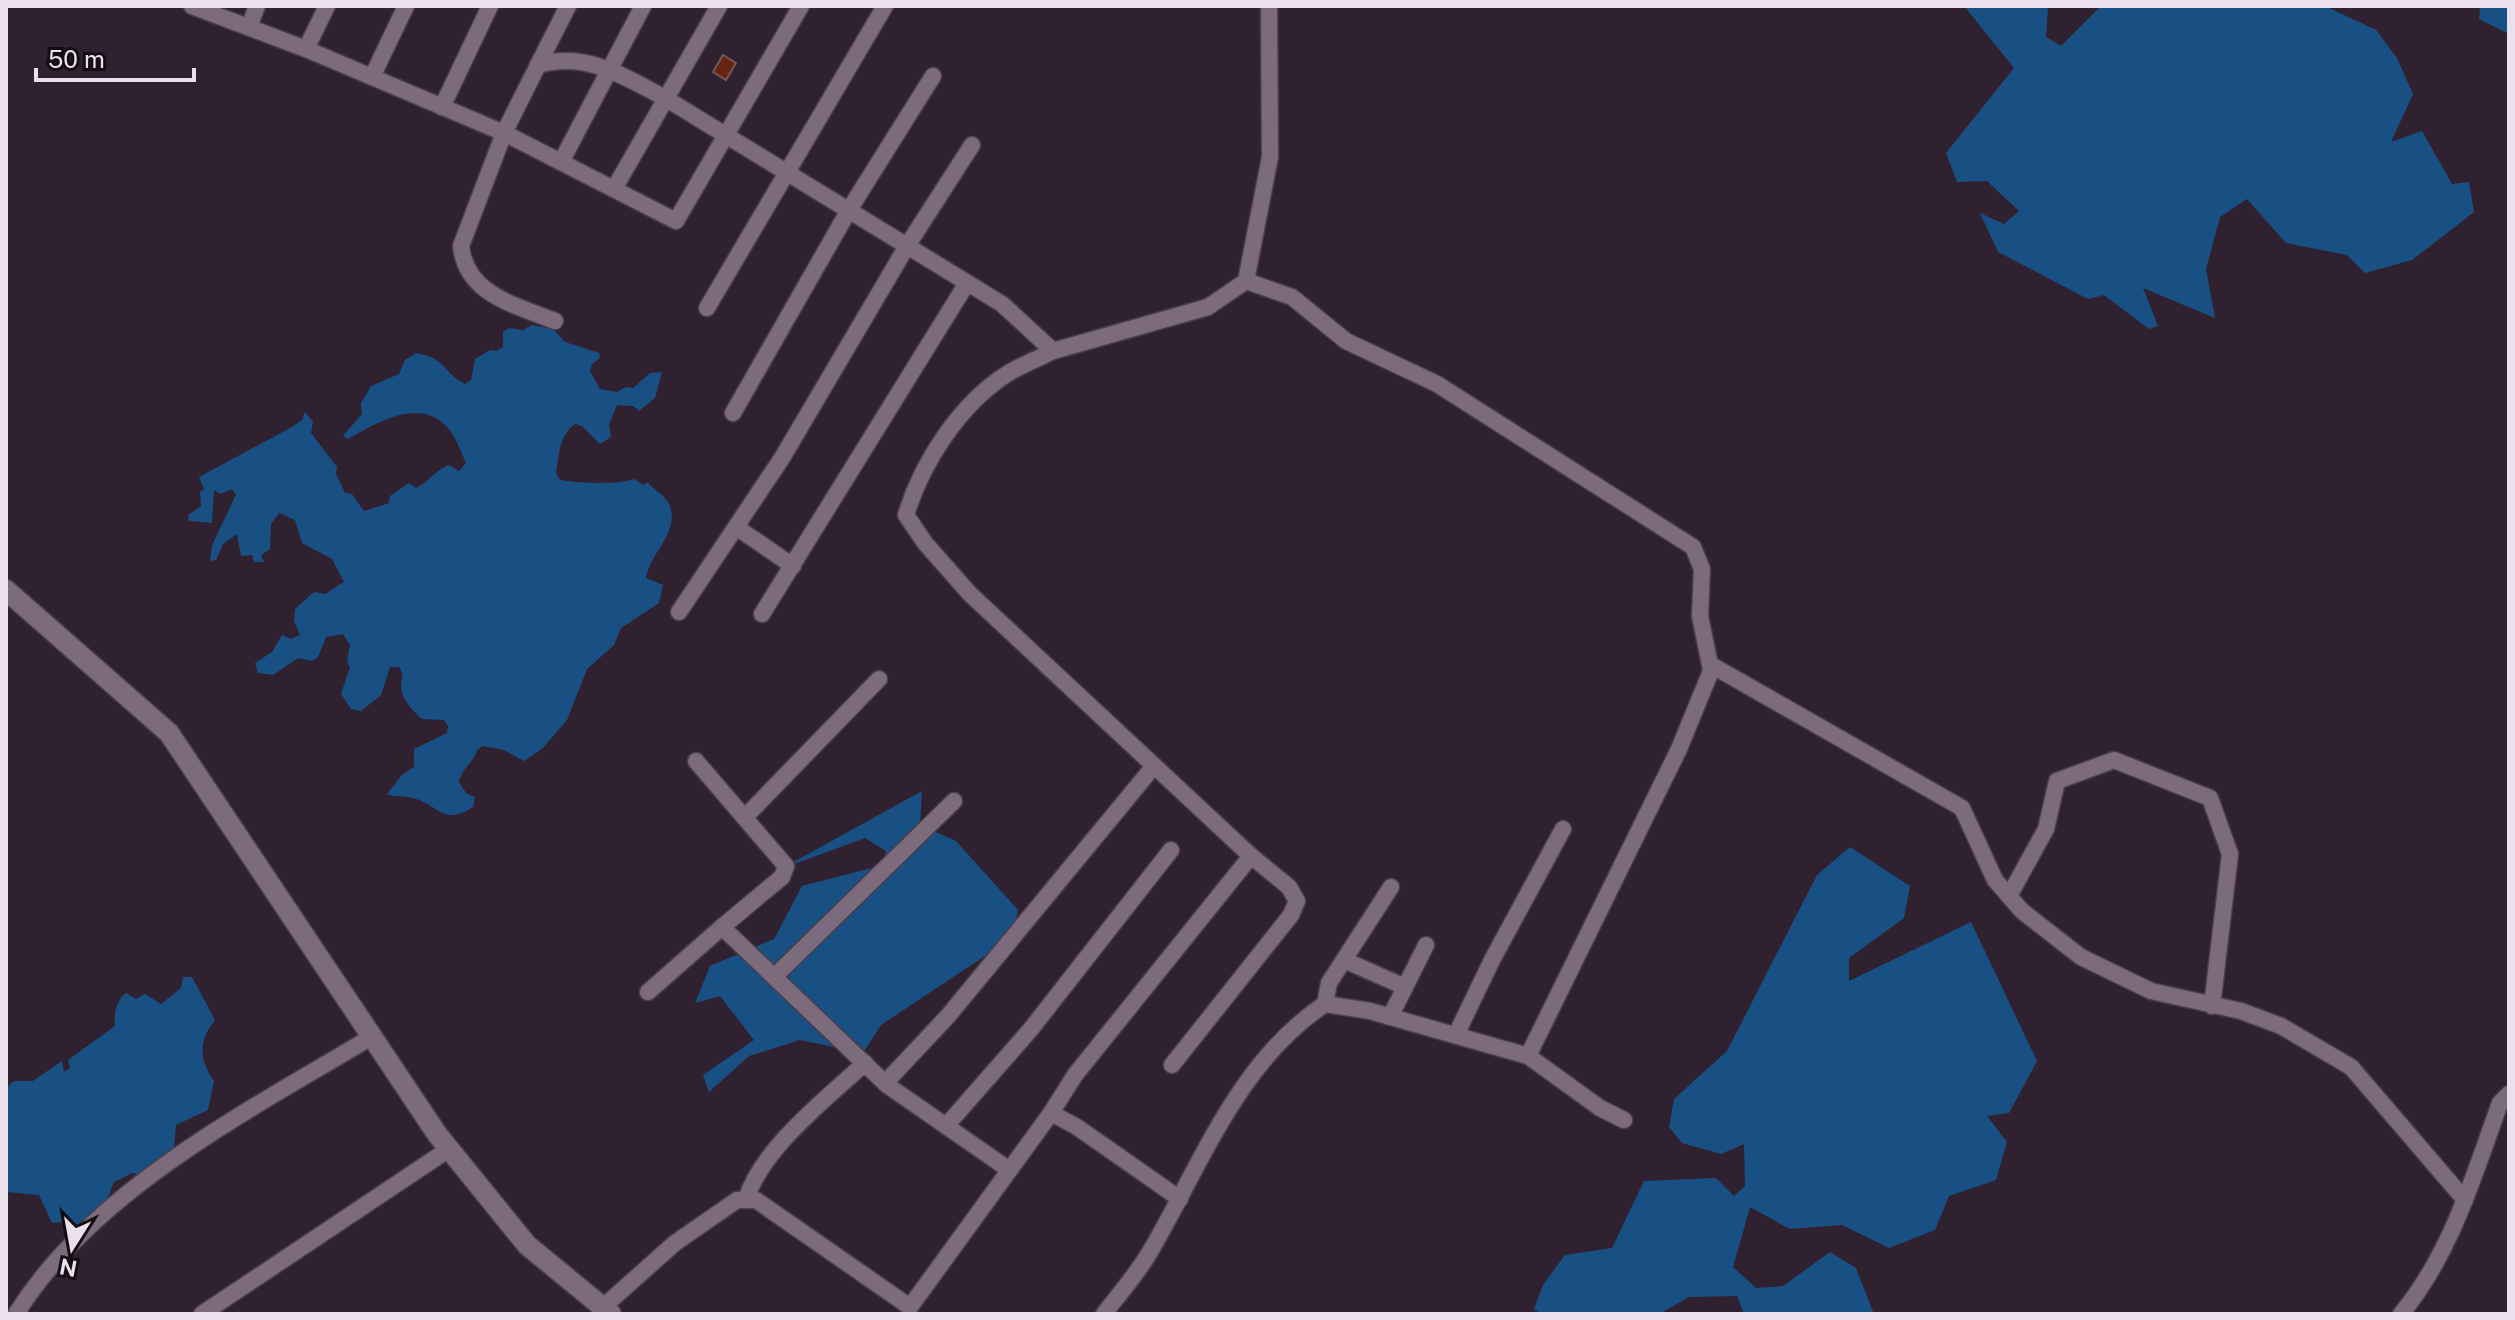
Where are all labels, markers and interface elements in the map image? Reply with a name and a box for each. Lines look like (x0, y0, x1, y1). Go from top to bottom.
scale bar (36, 32, 194, 82)
text: 50 m (48, 45, 105, 73)
north arrow (32, 1208, 112, 1288)
text: N (57, 1253, 79, 1282)

